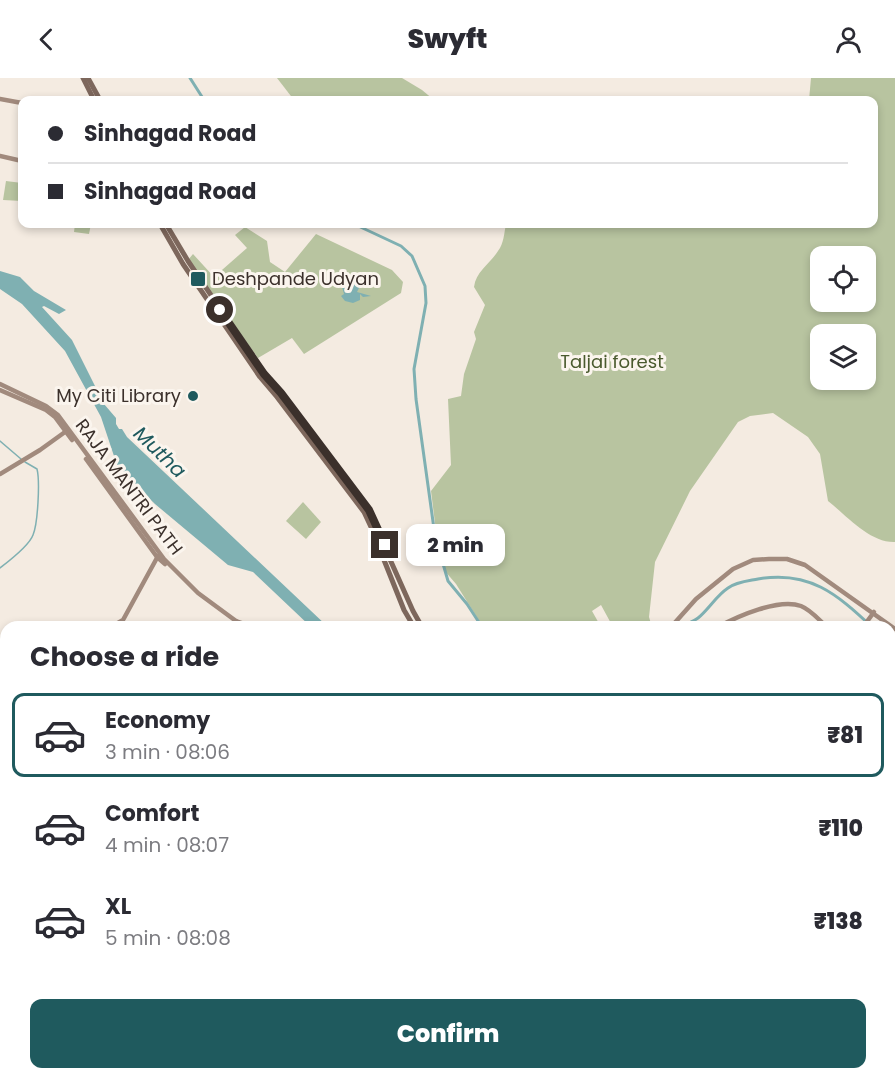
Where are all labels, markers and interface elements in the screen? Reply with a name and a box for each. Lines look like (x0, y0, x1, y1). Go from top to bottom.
text: Swyft (408, 20, 487, 57)
icon: back (30, 23, 63, 56)
icon: person (832, 23, 865, 56)
text: Sinhagad Road (84, 118, 256, 149)
text: Sinhagad Road (84, 176, 256, 207)
map controls (810, 246, 876, 390)
button: locate (810, 246, 876, 312)
place label: Deshpande Udyan (212, 266, 379, 291)
marker: Deshpande Udyan (189, 270, 207, 288)
route start (206, 296, 233, 323)
button: layers (810, 324, 876, 390)
park label: Taljai forest (560, 349, 664, 374)
place label: My Citi Library (56, 383, 181, 408)
marker: My Citi Library (186, 389, 200, 403)
street label: RAJA MANTRI PATH (70, 413, 189, 560)
water label: Mutha (127, 420, 193, 484)
callout: 2 min (406, 524, 505, 566)
route end (371, 531, 398, 558)
text: 2 min (427, 531, 484, 559)
text: Choose a ride (30, 638, 219, 675)
text: Economy (105, 705, 210, 736)
icon: car (33, 708, 87, 762)
text: ₹81 (827, 720, 863, 751)
text: 3 min · 08:06 (105, 738, 230, 766)
text: Comfort (105, 798, 199, 829)
icon: car (33, 801, 87, 855)
text: ₹110 (819, 813, 863, 844)
text: 4 min · 08:07 (105, 831, 229, 859)
text: XL (105, 891, 131, 922)
icon: car (33, 894, 87, 948)
text: ₹138 (814, 906, 863, 937)
text: 5 min · 08:08 (105, 924, 231, 952)
button: Confirm (30, 999, 866, 1068)

